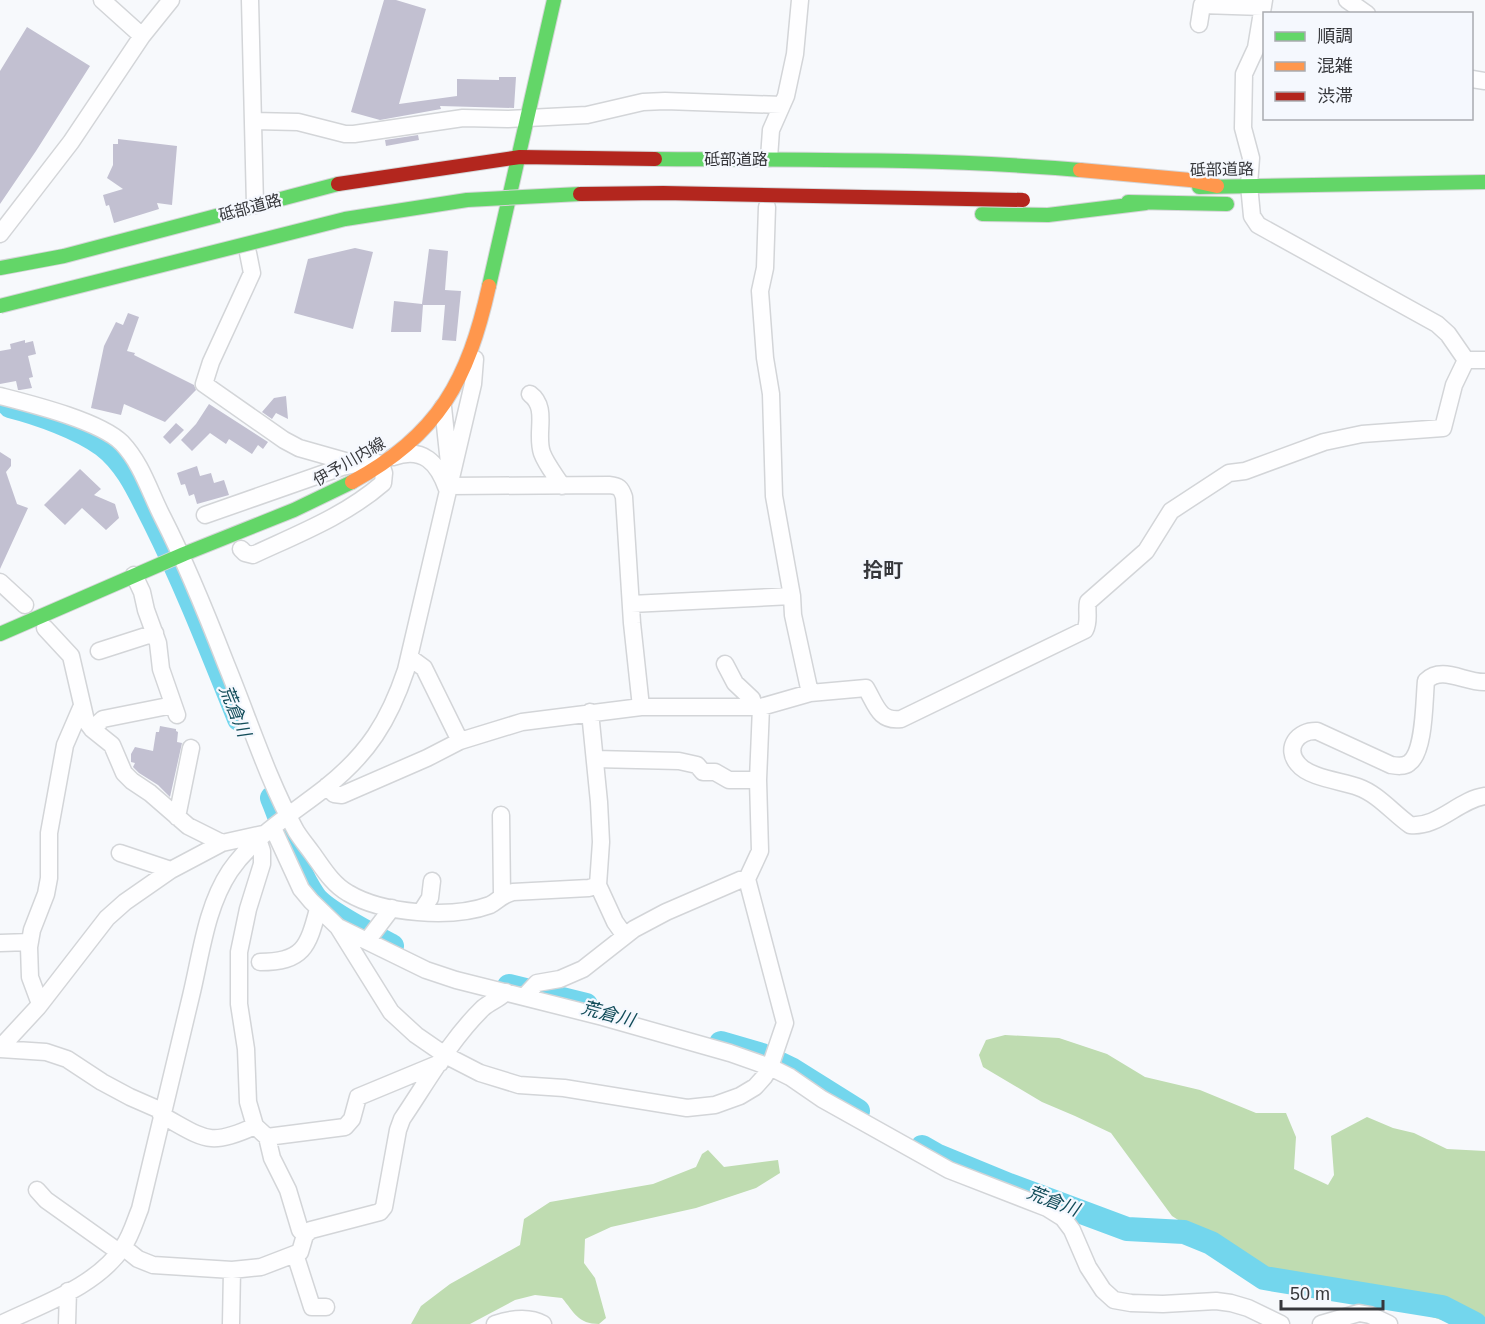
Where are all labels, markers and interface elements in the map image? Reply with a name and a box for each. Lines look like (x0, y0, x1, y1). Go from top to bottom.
legend (1263, 12, 1473, 120)
text: 順調 (1317, 26, 1353, 46)
text: 混雑 (1317, 56, 1353, 76)
text: 渋滞 (1317, 86, 1353, 106)
street label: 砥部道路 (704, 151, 768, 168)
street label: 砥部道路 (1190, 160, 1254, 179)
street label: 砥部道路 (217, 191, 283, 224)
street label: 伊予川内線 (310, 434, 388, 489)
district label: 拾町 (863, 559, 903, 581)
water label: 荒倉川 (216, 682, 255, 742)
water label: 荒倉川 (579, 997, 639, 1031)
water label: 荒倉川 (1024, 1182, 1084, 1221)
scale bar (1281, 1273, 1383, 1311)
text: 50 m (1290, 1284, 1330, 1304)

